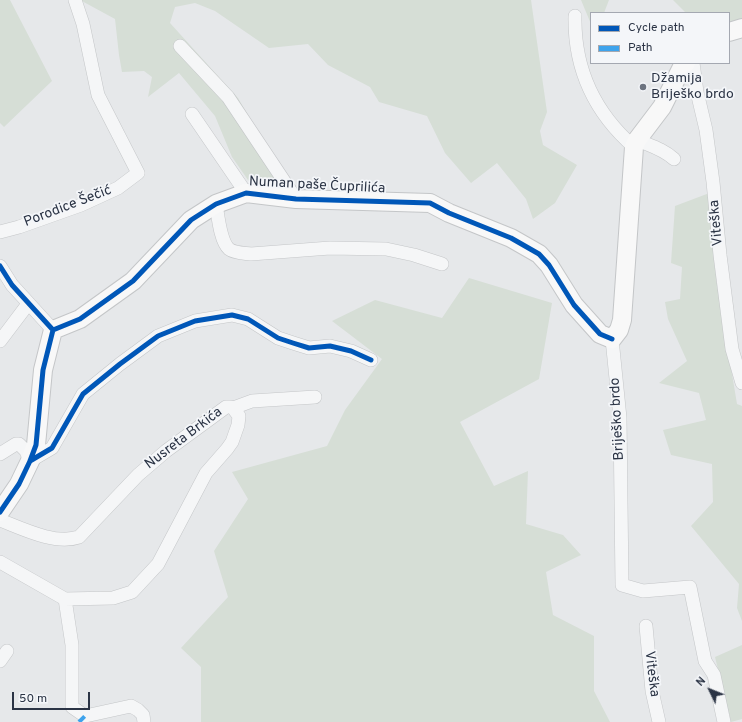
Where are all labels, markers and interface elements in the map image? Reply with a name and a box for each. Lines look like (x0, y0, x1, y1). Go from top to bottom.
legend (590, 12, 730, 64)
text: Cycle path (628, 20, 685, 36)
text: Path (628, 40, 653, 56)
place label: Džamija Briješko brdo (651, 71, 734, 104)
marker: Džamija Briješko brdo (638, 82, 648, 92)
street label: Numan paše Čuprilića (248, 174, 386, 198)
street label: Porodice Šečić (22, 183, 114, 231)
street label: Viteška (707, 199, 727, 247)
street label: Briješko brdo (607, 377, 629, 461)
street label: Nusreta Brkića (142, 404, 226, 474)
street label: Viteška (640, 650, 662, 698)
north arrow (690, 670, 730, 710)
text: N (693, 674, 709, 689)
scale bar (14, 684, 92, 710)
text: 50 m (19, 691, 47, 707)

